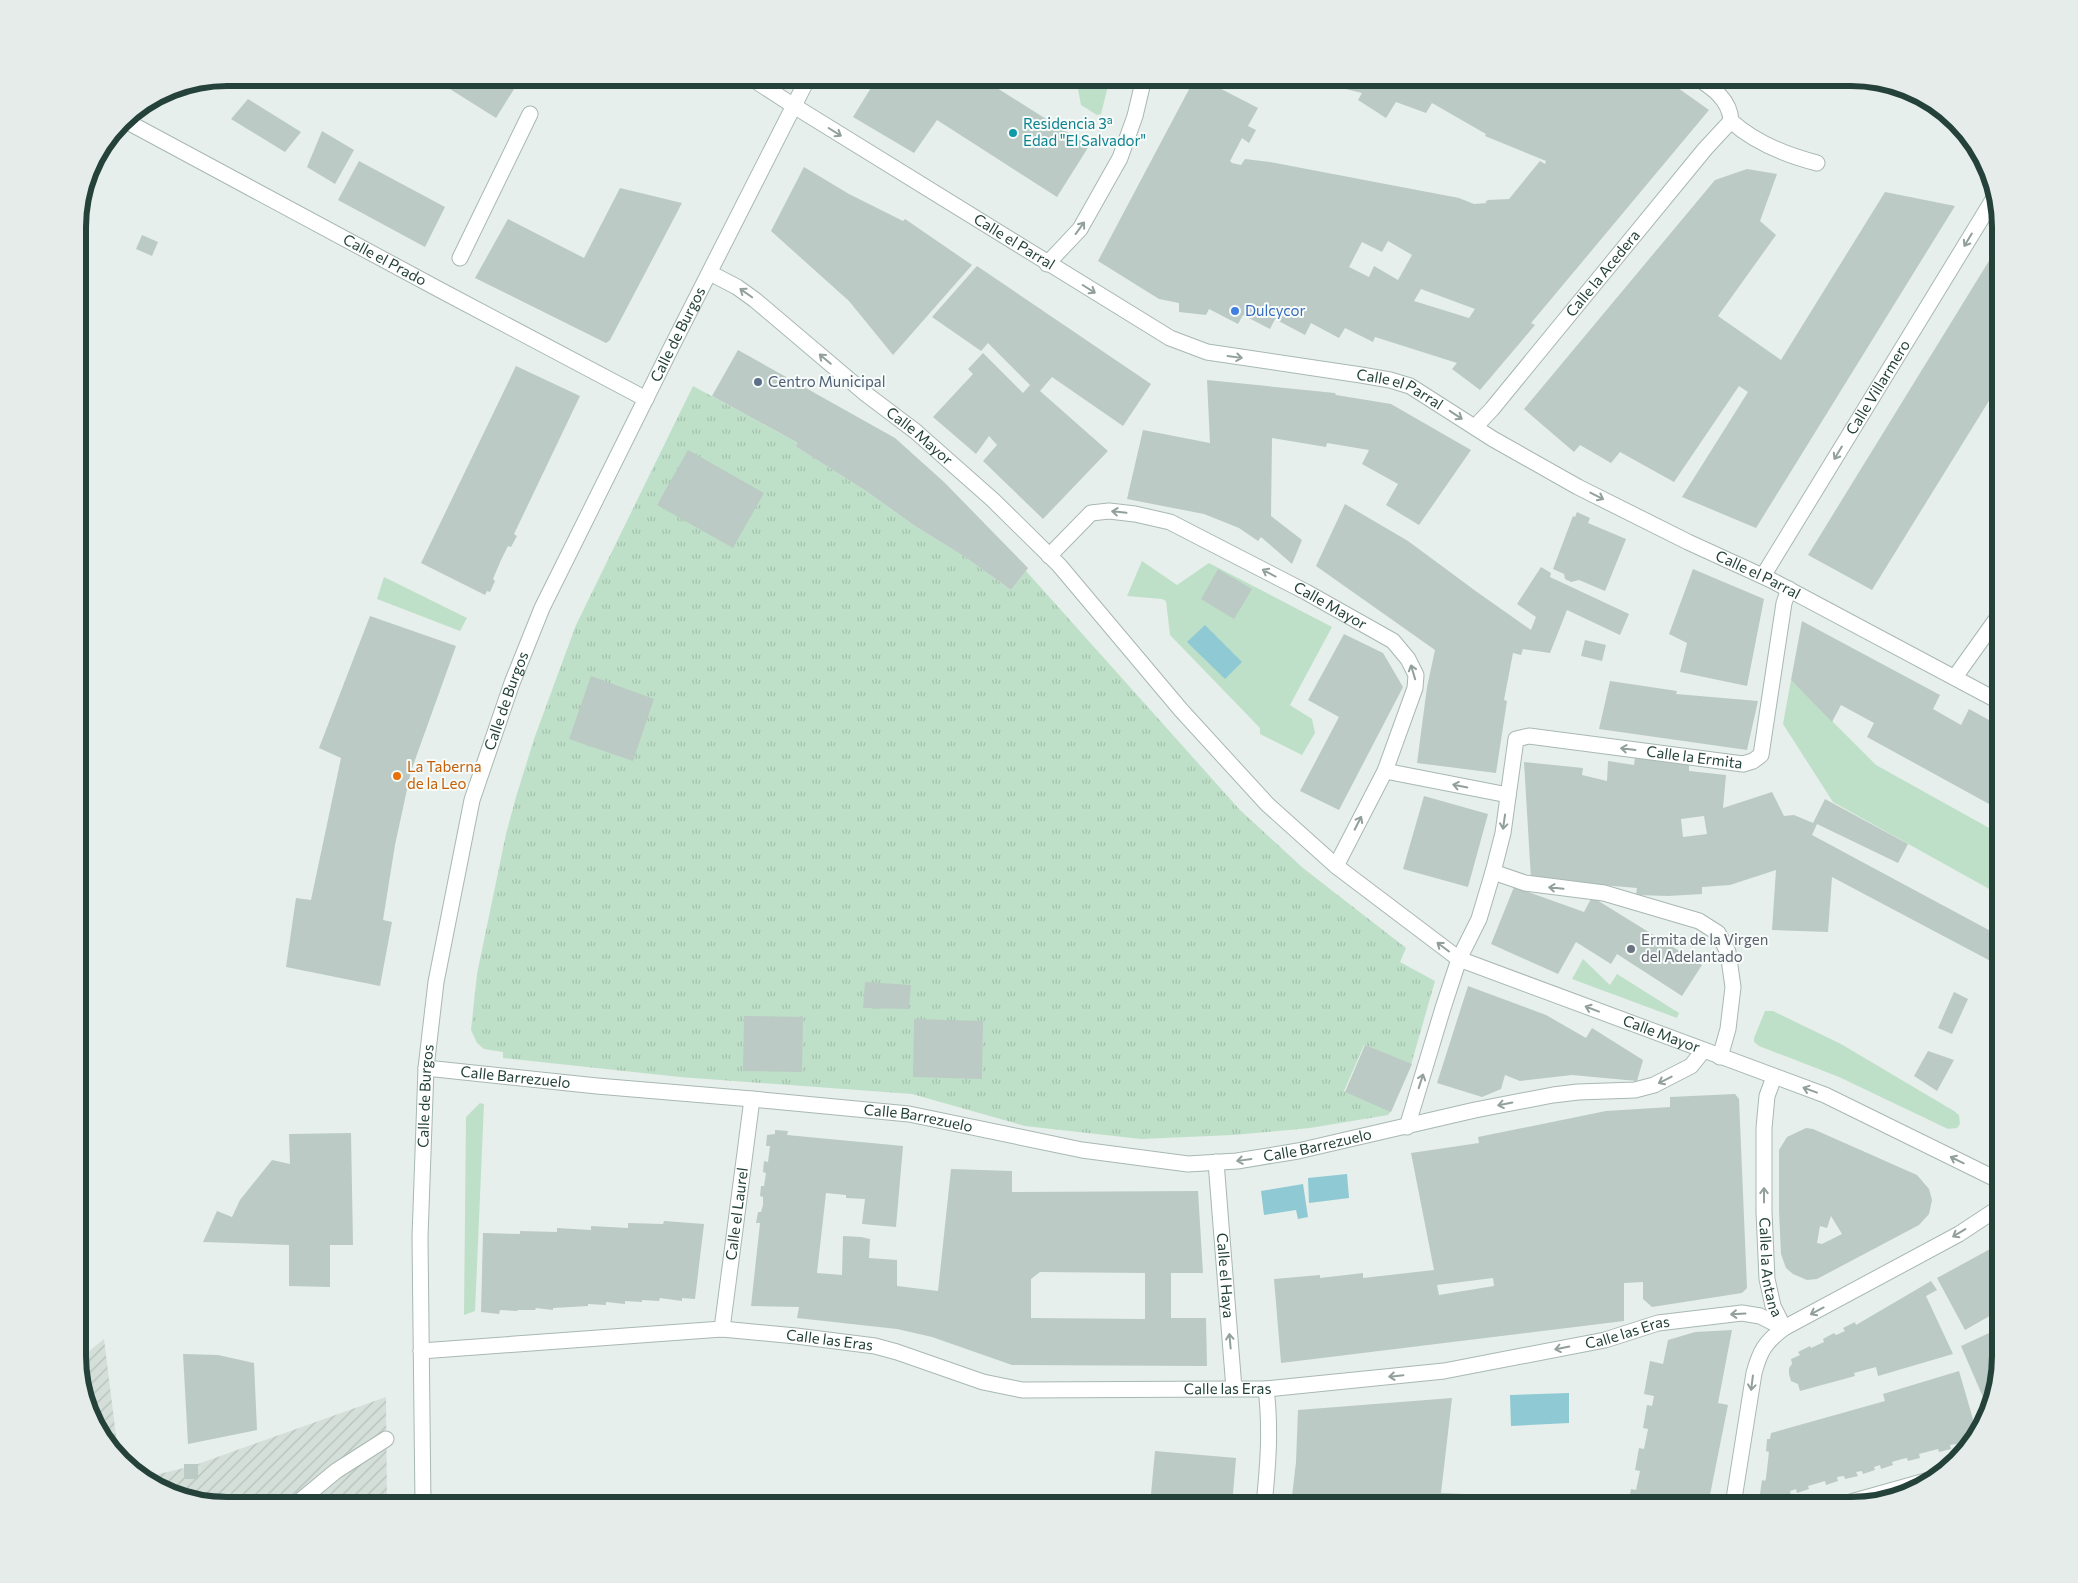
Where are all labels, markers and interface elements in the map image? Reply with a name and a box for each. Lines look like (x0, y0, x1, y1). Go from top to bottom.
place label: Residencia 3ª Edad "El Salvador" (1023, 114, 1146, 149)
one-way arrow (828, 127, 842, 137)
marker: Residencia 3ª Edad "El Salvador" (1007, 127, 1019, 139)
street label: Calle el Parral (971, 209, 1059, 273)
one-way arrow (1075, 221, 1085, 235)
street label: Calle la Acedera (1561, 226, 1643, 320)
street label: Calle el Prado (340, 230, 430, 289)
one-way arrow (1963, 233, 1973, 247)
street label: Calle de Burgos (646, 284, 708, 384)
one-way arrow (1081, 285, 1095, 295)
one-way arrow (739, 288, 753, 298)
place label: Dulcycor (1245, 301, 1306, 319)
marker: Dulcycor (1229, 305, 1241, 317)
street label: Calle Villarmero (1842, 336, 1913, 438)
one-way arrow (1226, 352, 1242, 362)
one-way arrow (818, 353, 831, 364)
street label: Calle el Parral (1355, 364, 1447, 413)
place label: Centro Municipal (768, 372, 885, 390)
marker: Centro Municipal (752, 376, 764, 388)
street label: Calle Mayor (883, 403, 957, 468)
one-way arrow (1449, 410, 1463, 420)
one-way arrow (1833, 446, 1843, 460)
one-way arrow (1589, 492, 1604, 501)
one-way arrow (1112, 507, 1128, 517)
street label: Calle el Parral (1713, 546, 1804, 602)
one-way arrow (1262, 567, 1276, 577)
street label: Calle Mayor (1291, 577, 1370, 632)
street label: Calle de Burgos (480, 648, 532, 753)
one-way arrow (1407, 664, 1417, 680)
street label: Calle la Ermita (1645, 741, 1744, 772)
one-way arrow (1621, 744, 1637, 754)
place label: La Taberna de la Leo (407, 757, 482, 792)
marker: La Taberna de la Leo (391, 770, 403, 782)
one-way arrow (1452, 780, 1468, 790)
one-way arrow (1499, 814, 1509, 830)
one-way arrow (1353, 815, 1363, 830)
one-way arrow (1548, 883, 1564, 893)
place label: Ermita de la Virgen del Adelantado (1641, 930, 1768, 965)
one-way arrow (1437, 941, 1450, 952)
marker: Ermita de la Virgen del Adelantado (1625, 943, 1637, 955)
one-way arrow (1585, 1004, 1600, 1013)
street label: Calle Mayor (1621, 1011, 1703, 1056)
street label: Calle de Burgos (413, 1043, 437, 1148)
street label: Calle Barrezuelo (460, 1062, 571, 1091)
one-way arrow (1417, 1073, 1427, 1089)
one-way arrow (1658, 1076, 1673, 1085)
one-way arrow (1803, 1085, 1818, 1094)
street label: Calle Barrezuelo (863, 1100, 975, 1135)
one-way arrow (1498, 1100, 1514, 1110)
street label: Calle Barrezuelo (1262, 1124, 1373, 1165)
one-way arrow (1950, 1154, 1965, 1164)
one-way arrow (1236, 1155, 1252, 1165)
street label: Calle el Laurel (721, 1166, 751, 1261)
one-way arrow (1759, 1187, 1769, 1204)
street label: Calle la Antana (1756, 1217, 1787, 1320)
one-way arrow (1953, 1228, 1967, 1238)
street label: Calle el Haya (1214, 1232, 1238, 1319)
one-way arrow (1810, 1307, 1825, 1316)
one-way arrow (1730, 1310, 1746, 1319)
street label: Calle las Eras (1583, 1312, 1671, 1352)
street label: Calle las Eras (785, 1325, 874, 1354)
one-way arrow (1226, 1333, 1235, 1349)
one-way arrow (1554, 1344, 1570, 1354)
one-way arrow (1388, 1371, 1404, 1381)
one-way arrow (1747, 1375, 1757, 1391)
street label: Calle las Eras (1184, 1379, 1272, 1397)

